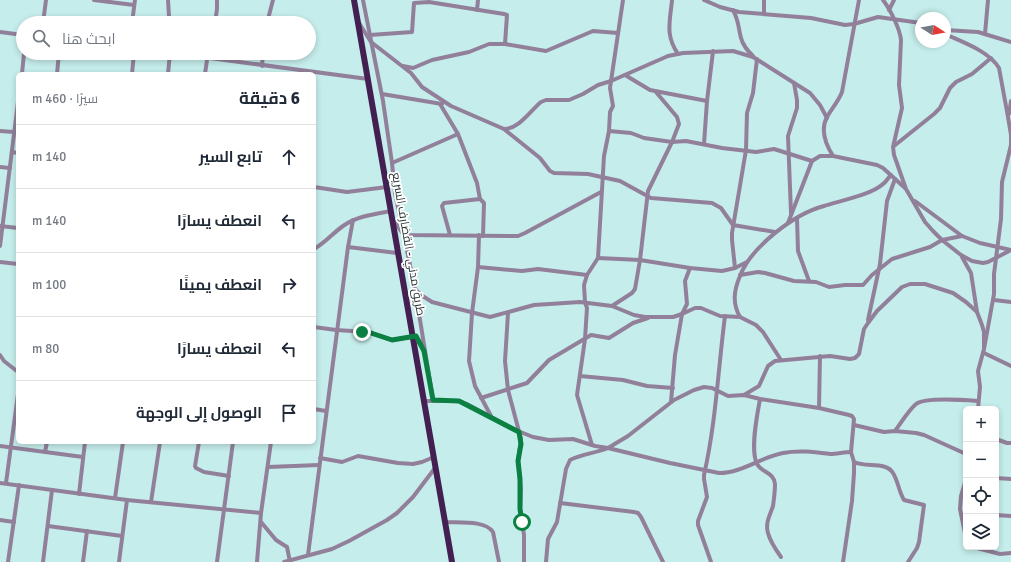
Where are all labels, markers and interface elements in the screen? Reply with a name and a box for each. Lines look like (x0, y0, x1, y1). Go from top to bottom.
north arrow (915, 12, 951, 48)
search box (16, 16, 316, 60)
icon: search (30, 27, 52, 49)
text: ابحث هنا (62, 30, 115, 48)
text: 6 دقيقة (239, 88, 300, 109)
text: سيرًا · 460 m (32, 91, 98, 107)
icon: ahead (278, 146, 300, 168)
text: تابع السير (199, 148, 262, 166)
text: 140 m (32, 149, 66, 165)
street label: طريق مدني - القضارف السريع (386, 171, 428, 317)
icon: left (278, 210, 300, 232)
text: انعطف يسارًا (177, 212, 262, 230)
text: 140 m (32, 213, 66, 229)
icon: right (278, 274, 300, 296)
text: انعطف يمينًا (179, 276, 262, 294)
text: 100 m (32, 277, 66, 293)
route end (353, 323, 371, 341)
icon: left (278, 338, 300, 360)
text: انعطف يسارًا (177, 340, 262, 358)
text: 80 m (32, 341, 59, 357)
icon: arrive (278, 402, 300, 424)
text: الوصول إلى الوجهة (136, 404, 262, 422)
map controls (963, 406, 999, 550)
button: + (963, 406, 999, 442)
button: − (963, 442, 999, 478)
button: locate (963, 478, 999, 514)
route start (513, 513, 531, 531)
button: layers (963, 514, 999, 550)

